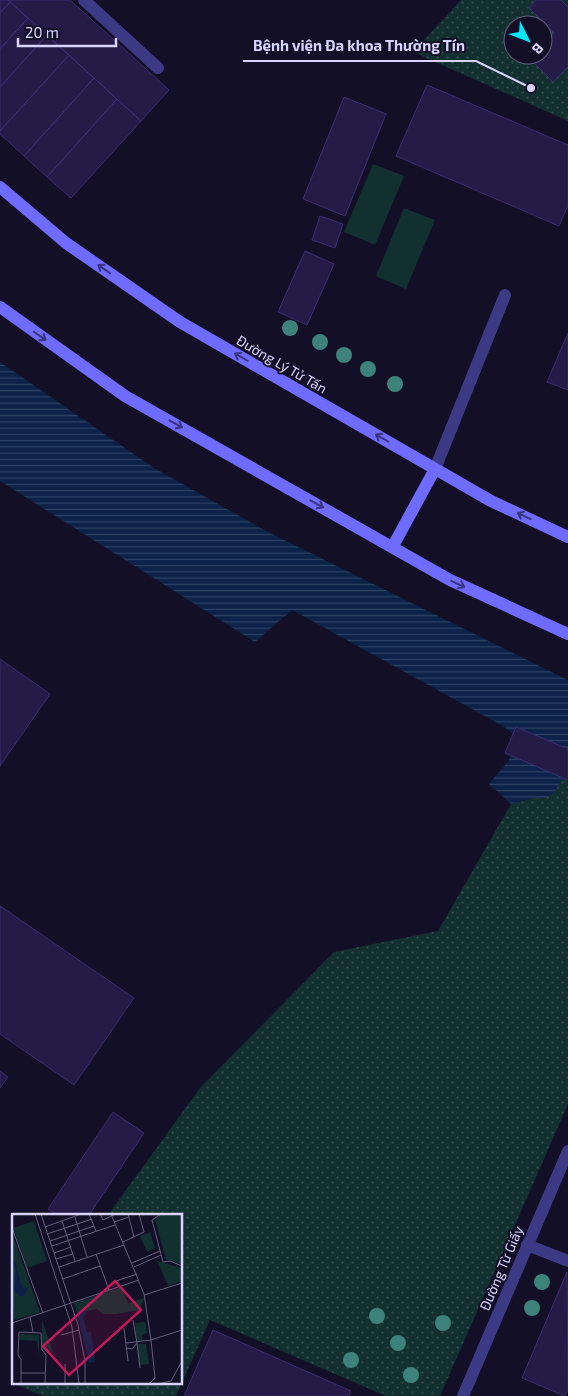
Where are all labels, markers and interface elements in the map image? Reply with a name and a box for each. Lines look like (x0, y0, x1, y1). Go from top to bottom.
scale bar (18, 15, 115, 47)
north arrow (503, 15, 553, 65)
text: 20 m (25, 23, 59, 41)
callout: Bệnh viện Đa khoa Thường Tín (243, 31, 476, 61)
text: Bệnh viện Đa khoa Thường Tín (253, 36, 465, 54)
text: B (529, 40, 547, 58)
one-way arrow (97, 264, 111, 274)
one-way arrow (32, 330, 46, 341)
street label: Đường Lý Tử Tấn (234, 331, 330, 397)
one-way arrow (233, 352, 248, 362)
one-way arrow (168, 419, 183, 429)
one-way arrow (374, 433, 389, 443)
one-way arrow (310, 499, 325, 509)
one-way arrow (517, 511, 532, 521)
one-way arrow (450, 580, 465, 589)
inset map (12, 1214, 182, 1384)
street label: Đường Từ Giấy (476, 1223, 527, 1313)

